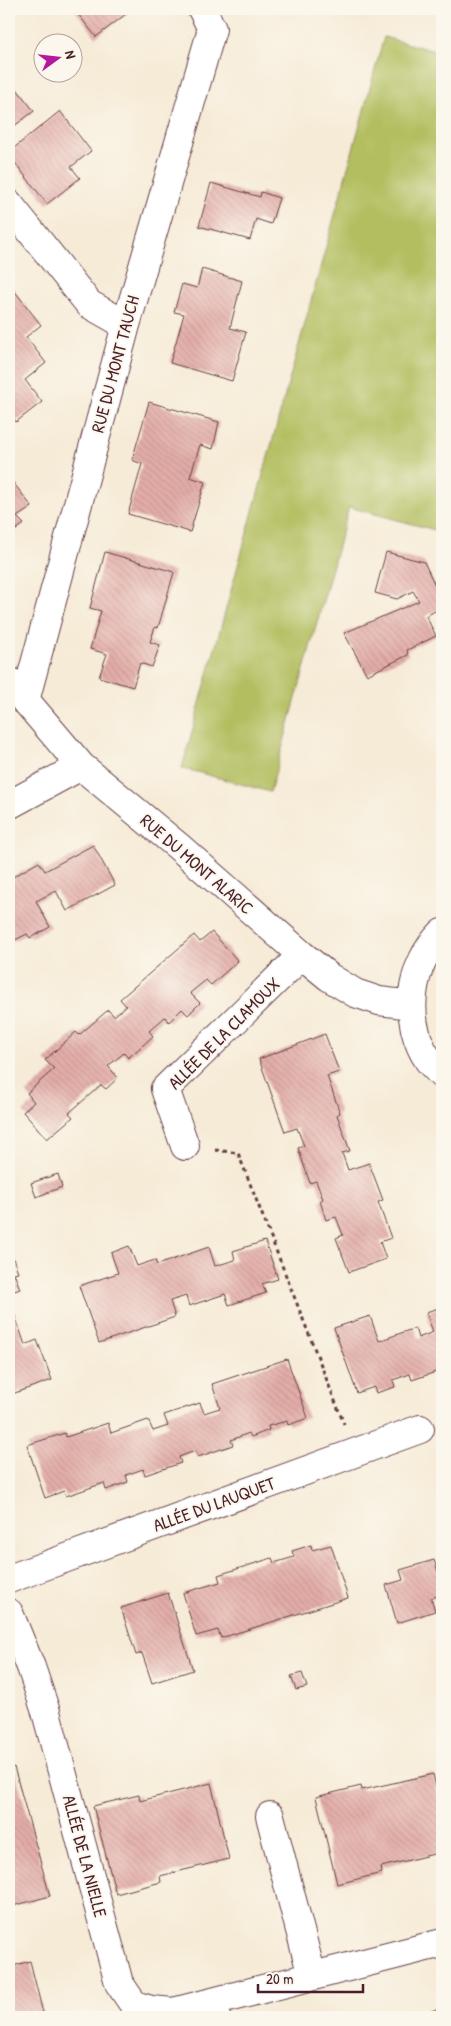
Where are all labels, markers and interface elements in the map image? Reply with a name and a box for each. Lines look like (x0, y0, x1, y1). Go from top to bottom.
north arrow (32, 32, 82, 82)
text: N (61, 48, 81, 61)
street label: RUE DU MONT TAUCH (85, 293, 145, 435)
street label: RUE DU MONT ALARIC (135, 808, 259, 920)
street label: ALLÉE DE LA CLAMOUX (162, 971, 286, 1095)
street label: ALLÉE DU LAUQUET (149, 1470, 279, 1538)
street label: ALLÉE DE LA NIELLE (57, 1792, 113, 1920)
scale bar (258, 1961, 364, 1993)
text: 20 m (266, 1968, 293, 1989)

